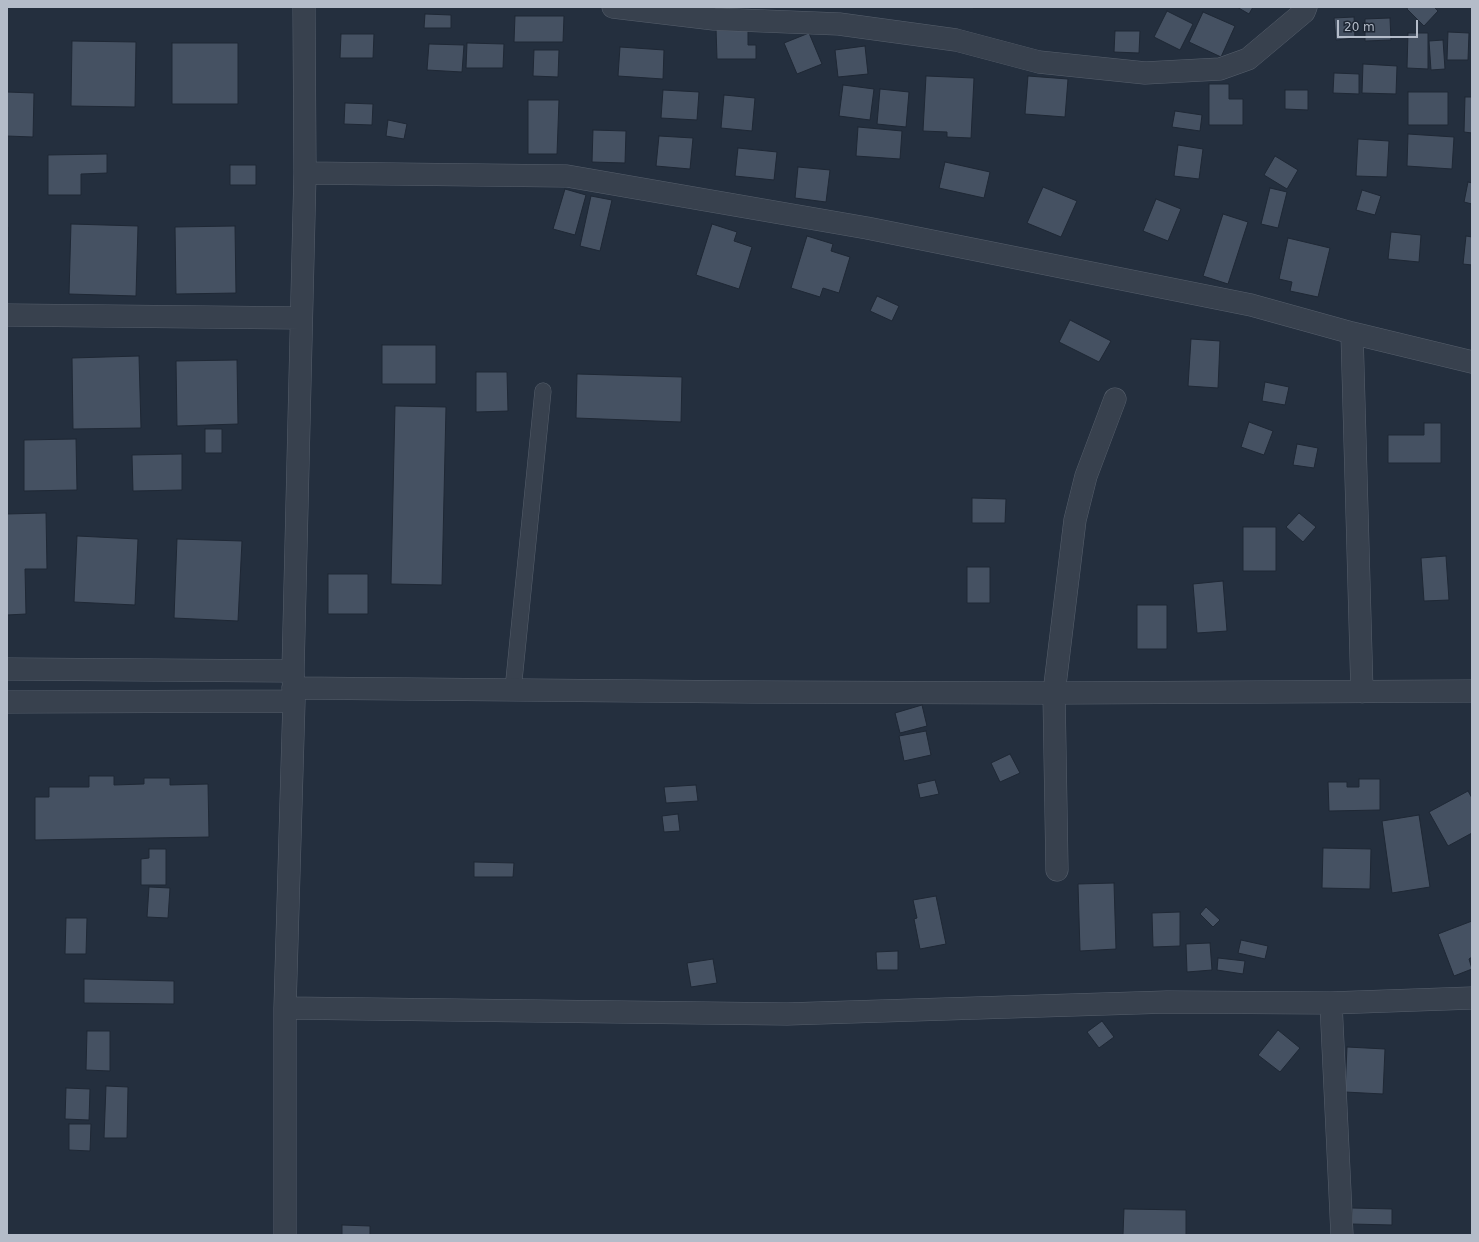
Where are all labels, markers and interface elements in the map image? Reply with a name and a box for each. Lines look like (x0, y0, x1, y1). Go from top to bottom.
scale bar (1339, 12, 1420, 38)
text: 20 m (1344, 20, 1375, 34)

